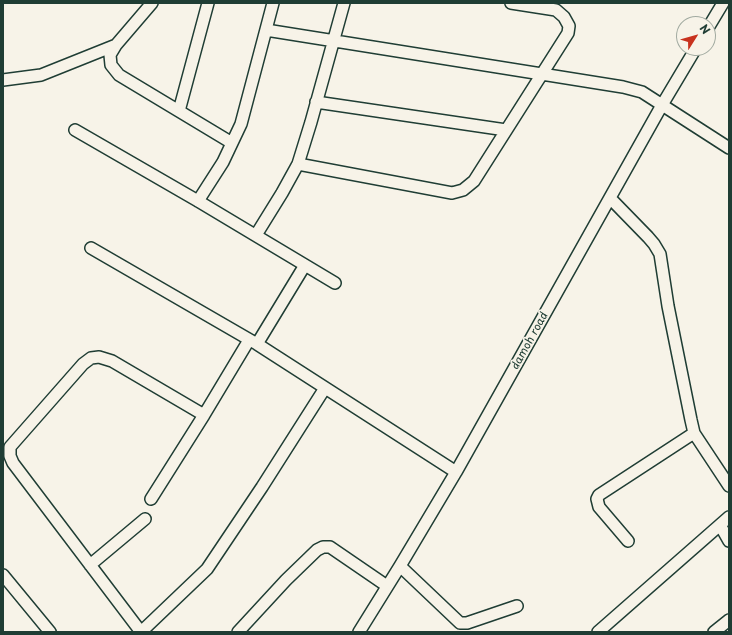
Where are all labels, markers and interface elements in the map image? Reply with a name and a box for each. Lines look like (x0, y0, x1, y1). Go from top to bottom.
north arrow (676, 16, 716, 56)
text: N (696, 20, 715, 38)
street label: damoh road (509, 310, 551, 372)

